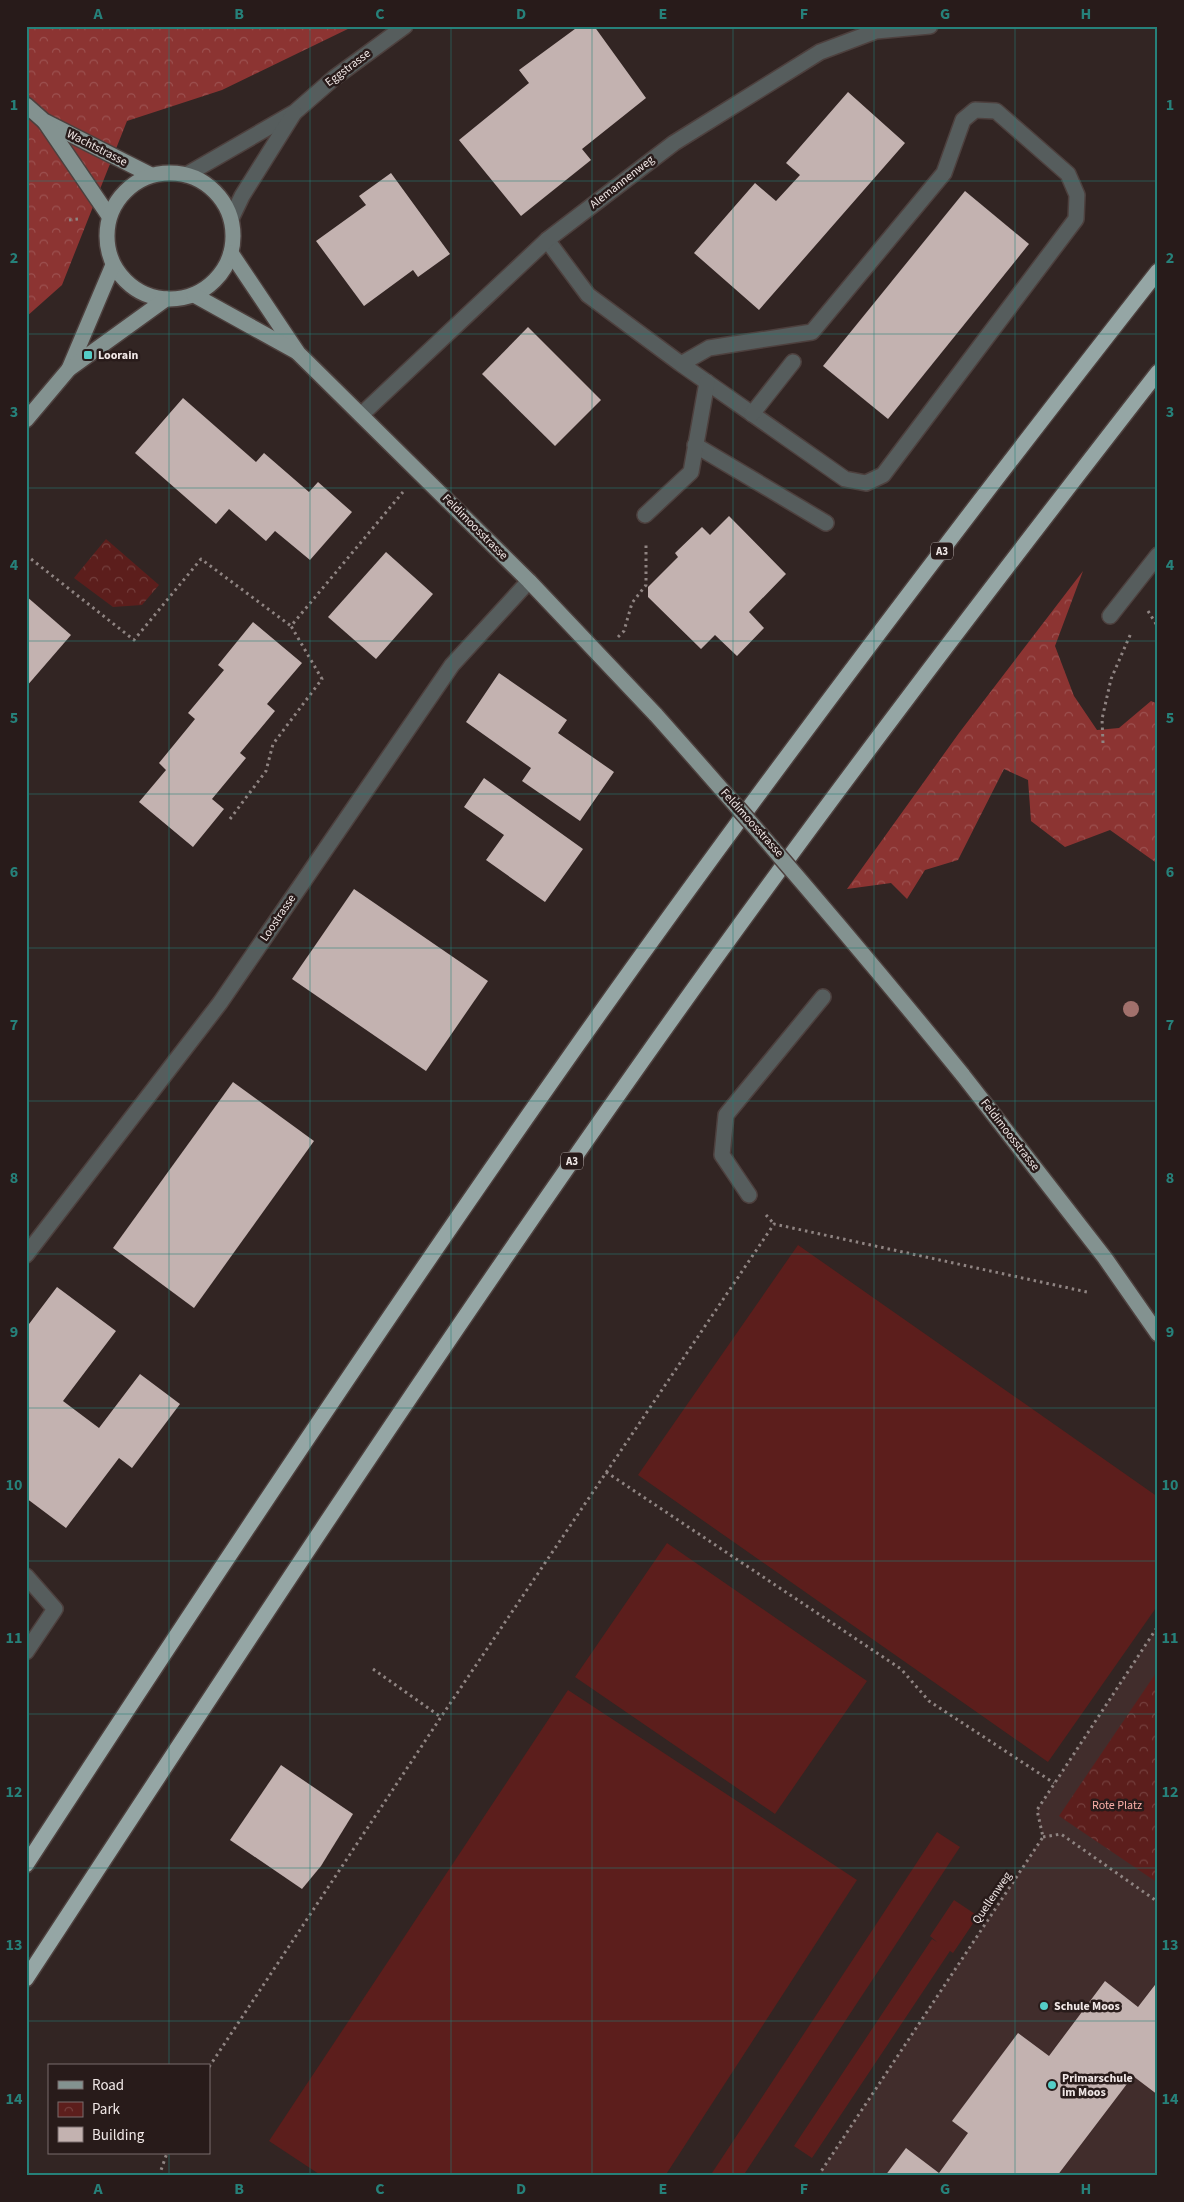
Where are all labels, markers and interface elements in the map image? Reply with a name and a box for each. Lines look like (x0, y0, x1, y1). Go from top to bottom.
text: A (92, 3, 103, 25)
text: B (234, 3, 244, 25)
text: C (375, 3, 385, 25)
text: D (516, 3, 526, 25)
text: E (659, 3, 667, 25)
text: F (800, 3, 808, 25)
text: G (940, 3, 950, 25)
text: H (1081, 3, 1091, 25)
street label: Eggstrasse (322, 45, 374, 91)
text: 1 (10, 94, 18, 116)
text: 1 (1166, 94, 1174, 116)
street label: Wachtstrasse (64, 125, 130, 171)
street label: Alemannenweg (586, 151, 658, 213)
text: 2 (10, 247, 18, 269)
text: 2 (1166, 247, 1174, 269)
place label: Loorain (98, 347, 138, 364)
marker: Loorain (82, 349, 94, 361)
text: 3 (10, 401, 18, 423)
text: 3 (1166, 401, 1174, 423)
street label: Feldimoosstrasse (438, 490, 512, 564)
road number: A3 (931, 542, 953, 560)
text: 4 (10, 554, 19, 576)
text: 4 (1166, 554, 1175, 576)
text: 5 (10, 707, 18, 729)
text: 5 (1166, 707, 1174, 729)
street label: Feldimoosstrasse (717, 785, 787, 861)
text: 6 (10, 861, 18, 883)
text: 6 (1166, 861, 1174, 883)
street label: Loostrasse (256, 891, 300, 945)
text: 7 (10, 1014, 18, 1036)
text: 7 (1166, 1014, 1174, 1036)
street label: Feldimoosstrasse (976, 1095, 1044, 1175)
road number: A3 (561, 1152, 583, 1170)
text: 8 (10, 1167, 18, 1189)
text: 8 (1166, 1167, 1174, 1189)
text: 9 (10, 1321, 18, 1343)
text: 9 (1166, 1321, 1174, 1343)
text: 10 (6, 1474, 22, 1496)
text: 10 (1162, 1474, 1178, 1496)
text: 11 (6, 1627, 22, 1649)
text: 11 (1162, 1627, 1178, 1649)
text: 12 (6, 1781, 22, 1803)
text: 12 (1162, 1781, 1178, 1803)
park label: Rote Platz (1092, 1797, 1142, 1814)
street label: Quellenweg (968, 1869, 1016, 1927)
text: 13 (6, 1934, 22, 1956)
text: 13 (1162, 1934, 1178, 1956)
place label: Schule Moos (1054, 1998, 1120, 2015)
marker: Schule Moos (1038, 2000, 1050, 2012)
legend (48, 2064, 210, 2154)
place label: Primarschule im Moos (1062, 2070, 1133, 2101)
text: Road (92, 2075, 124, 2096)
marker: Primarschule im Moos (1046, 2079, 1058, 2091)
text: 14 (6, 2088, 23, 2110)
text: 14 (1162, 2088, 1179, 2110)
text: Park (92, 2099, 121, 2120)
text: Building (92, 2125, 145, 2146)
text: A (92, 2178, 103, 2200)
text: B (234, 2178, 244, 2200)
text: C (375, 2178, 385, 2200)
text: D (516, 2178, 526, 2200)
text: E (659, 2178, 667, 2200)
text: F (800, 2178, 808, 2200)
text: G (940, 2178, 950, 2200)
text: H (1081, 2178, 1091, 2200)

